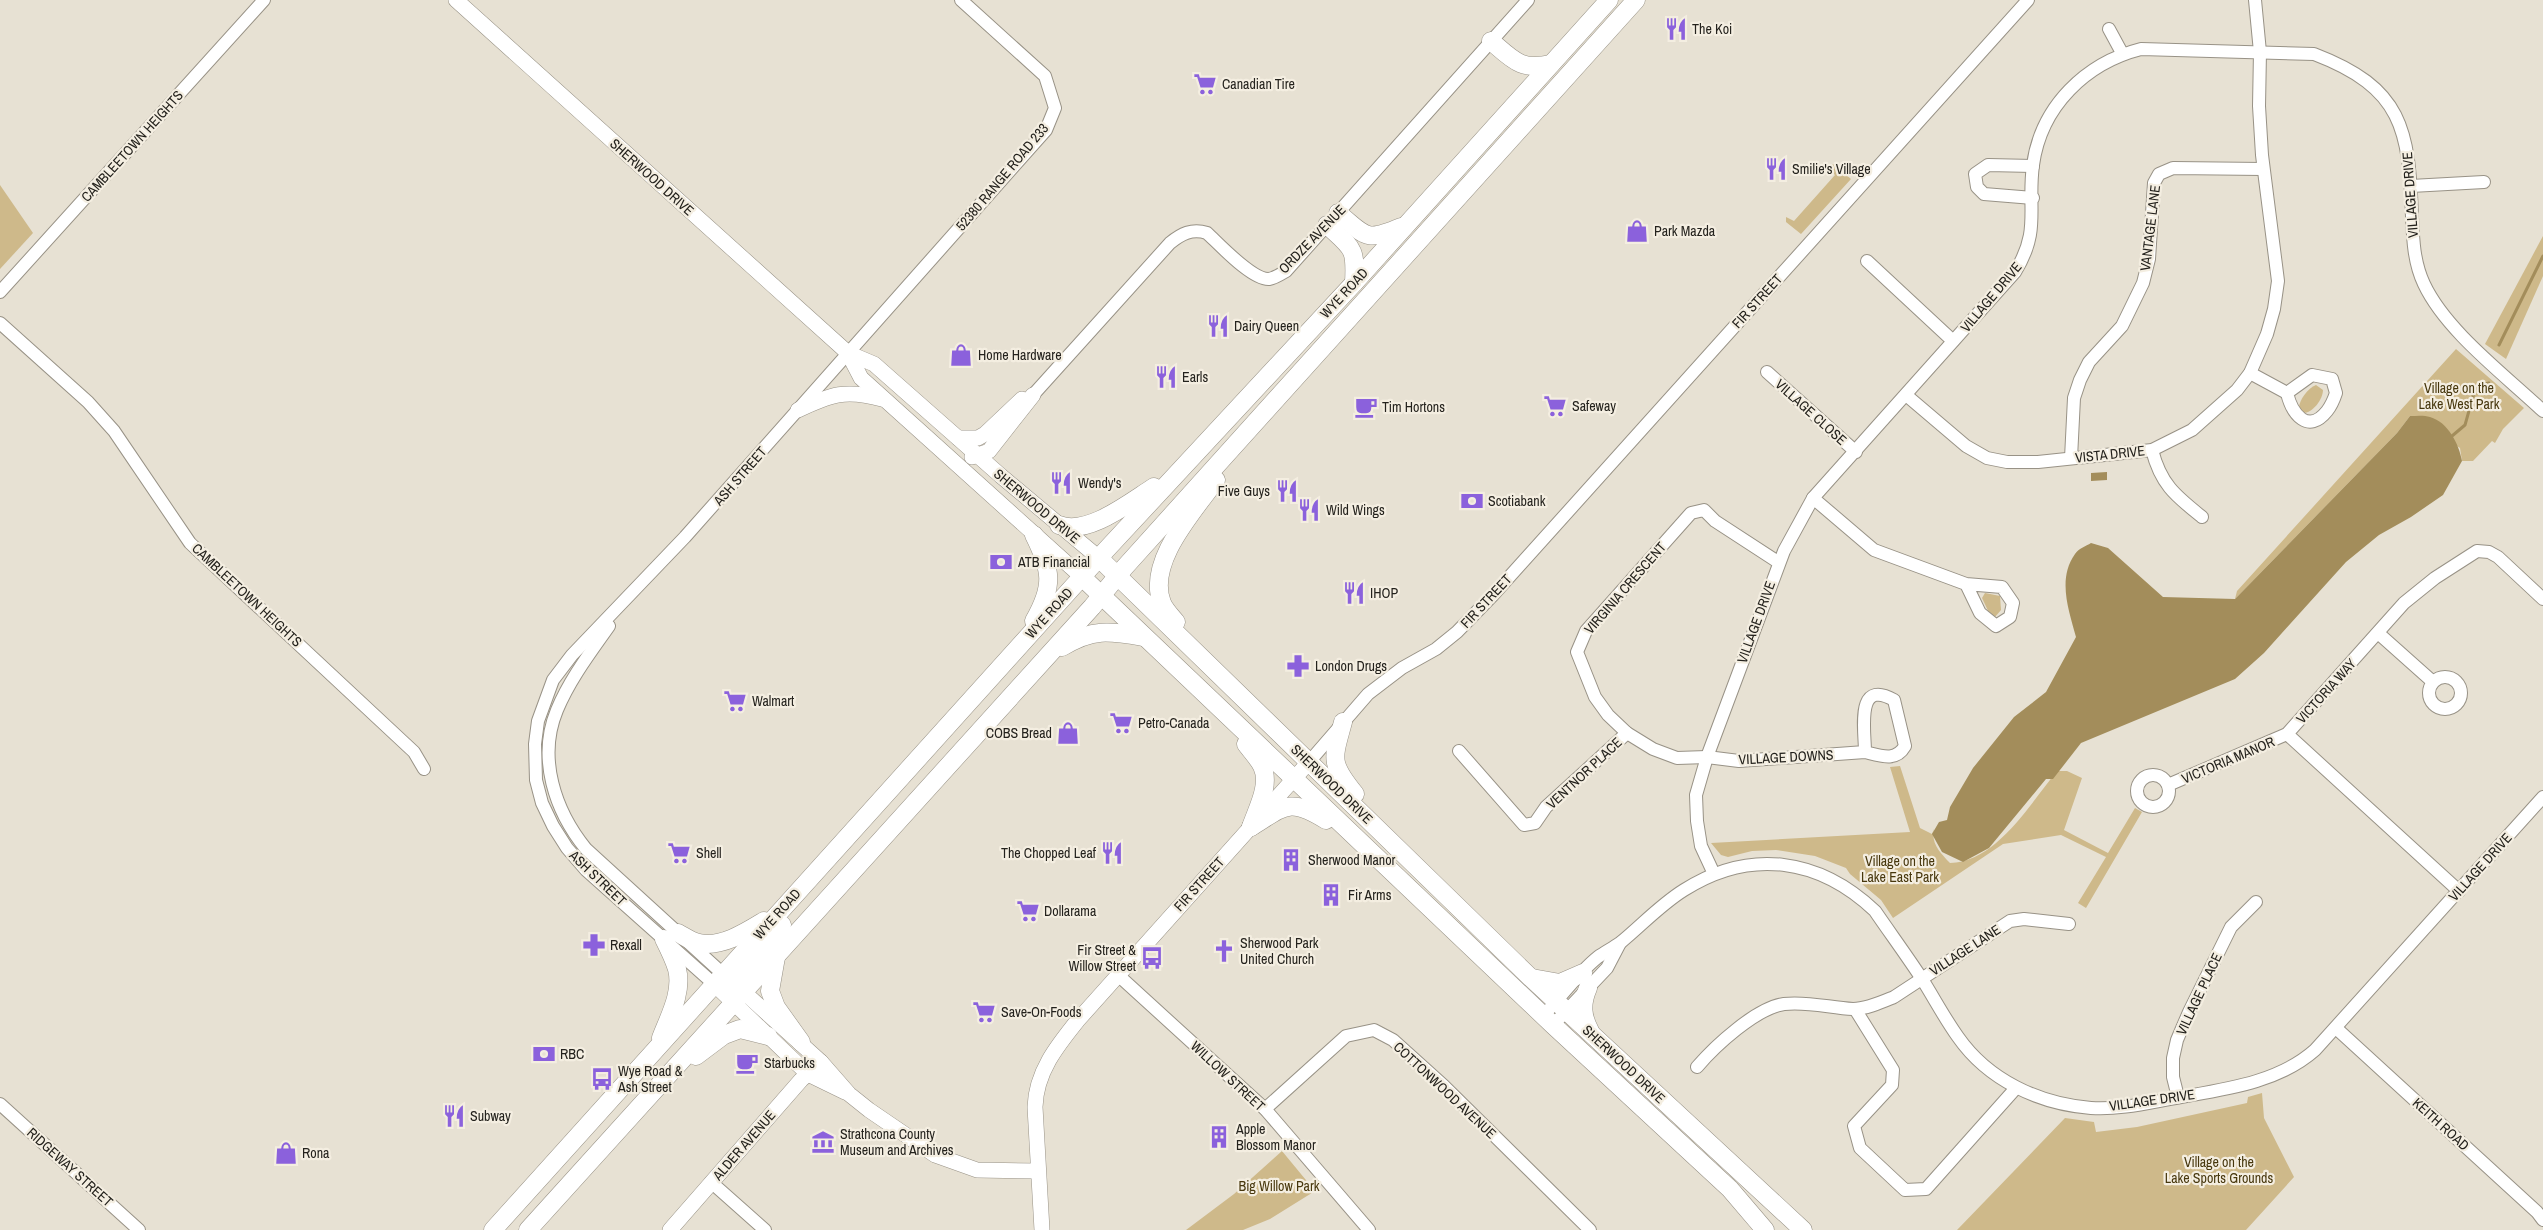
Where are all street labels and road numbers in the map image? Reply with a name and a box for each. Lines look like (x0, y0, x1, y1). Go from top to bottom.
street label: CAMBLEETOWN HEIGHTS (77, 86, 187, 206)
street label: 52380 RANGE ROAD 233 (952, 120, 1052, 234)
street label: SHERWOOD DRIVE (606, 135, 698, 219)
street label: VILLAGE DRIVE (2398, 151, 2422, 239)
street label: VANTAGE LANE (2136, 184, 2164, 272)
street label: ORDZE AVENUE (1275, 201, 1349, 277)
street label: VILLAGE DRIVE (1956, 258, 2026, 336)
street label: WYE ROAD (1316, 264, 1372, 322)
street label: FIR STREET (1728, 270, 1786, 332)
street label: VILLAGE CLOSE (1772, 375, 1850, 449)
street label: VISTA DRIVE (2074, 441, 2146, 467)
street label: ASH STREET (709, 443, 770, 510)
street label: SHERWOOD DRIVE (990, 465, 1084, 547)
street label: VIRGINIA CRESCENT (1580, 538, 1670, 638)
street label: CAMBLEETOWN HEIGHTS (188, 539, 306, 651)
street label: FIR STREET (1457, 570, 1515, 632)
street label: VILLAGE DRIVE (1733, 578, 1779, 666)
street label: WYE ROAD (1021, 584, 1077, 642)
street label: VICTORIA WAY (2292, 654, 2360, 727)
street label: VICTORIA MANOR (2179, 732, 2277, 788)
street label: VENTNOR PLACE (1542, 733, 1626, 813)
street label: SHERWOOD DRIVE (1287, 740, 1377, 828)
street label: VILLAGE DOWNS (1738, 746, 1834, 768)
street label: VILLAGE DRIVE (2444, 829, 2516, 905)
street label: ASH STREET (565, 846, 630, 910)
street label: FIR STREET (1170, 853, 1228, 915)
street label: WYE ROAD (749, 885, 805, 943)
street label: VILLAGE LANE (1926, 920, 2004, 980)
street label: VILLAGE PLACE (2172, 950, 2226, 1038)
street label: SHERWOOD DRIVE (1579, 1021, 1669, 1107)
street label: WILLOW STREET (1187, 1037, 1269, 1115)
street label: COTTONWOOD AVENUE (1390, 1038, 1500, 1142)
street label: VILLAGE DRIVE (2108, 1085, 2196, 1115)
street label: KEITH ROAD (2409, 1094, 2473, 1154)
street label: ALDER AVENUE (708, 1106, 779, 1185)
street label: RIDGEWAY STREET (23, 1124, 117, 1210)

